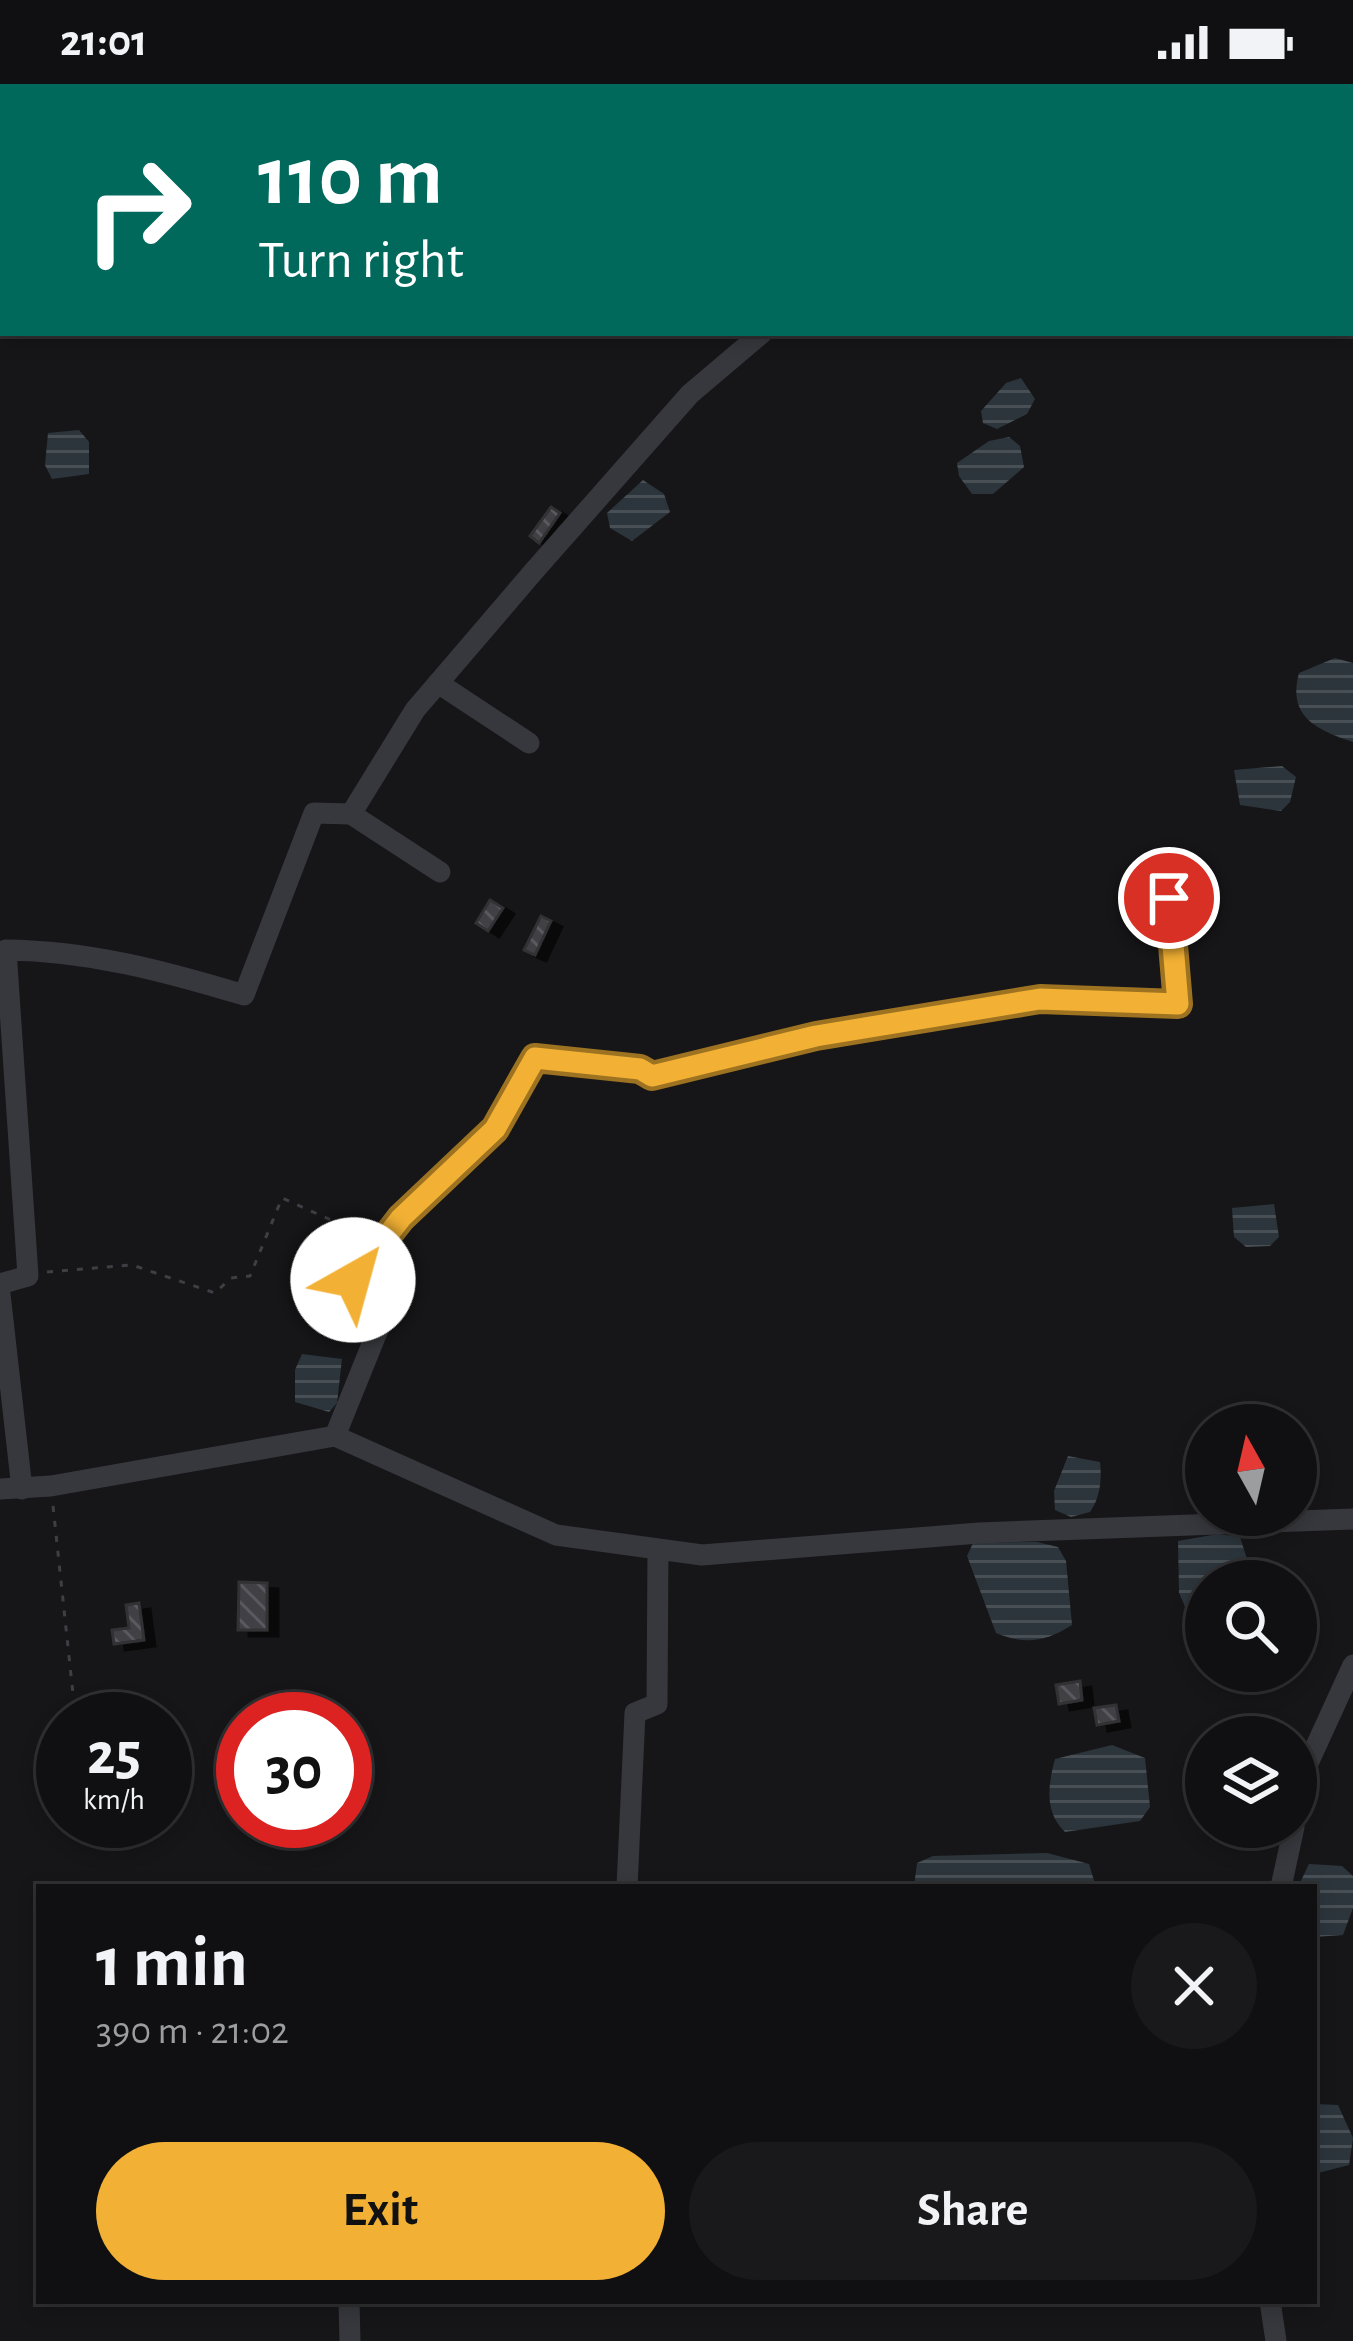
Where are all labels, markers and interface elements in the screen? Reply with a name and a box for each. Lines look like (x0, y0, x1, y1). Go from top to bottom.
text: 21:01 (60, 19, 147, 64)
icon: right (60, 132, 216, 288)
text: 110 m (258, 136, 443, 220)
text: Turn right (258, 234, 464, 288)
pin (1118, 847, 1220, 949)
icon: arrive (1136, 865, 1202, 931)
position arrow (290, 1217, 416, 1343)
north arrow (1185, 1404, 1317, 1536)
map controls (1185, 1404, 1317, 1848)
button: search (1185, 1560, 1317, 1692)
speed limit sign: 30 (216, 1692, 372, 1848)
button: layers (1185, 1716, 1317, 1848)
text: 25 (87, 1725, 141, 1785)
text: km/h (83, 1785, 145, 1815)
button: close (1131, 1923, 1257, 2049)
text: 1 min (96, 1927, 248, 1999)
text: 390 m · 21:02 (96, 2012, 289, 2051)
button: Exit (96, 2142, 665, 2280)
button: Share (689, 2142, 1257, 2280)

